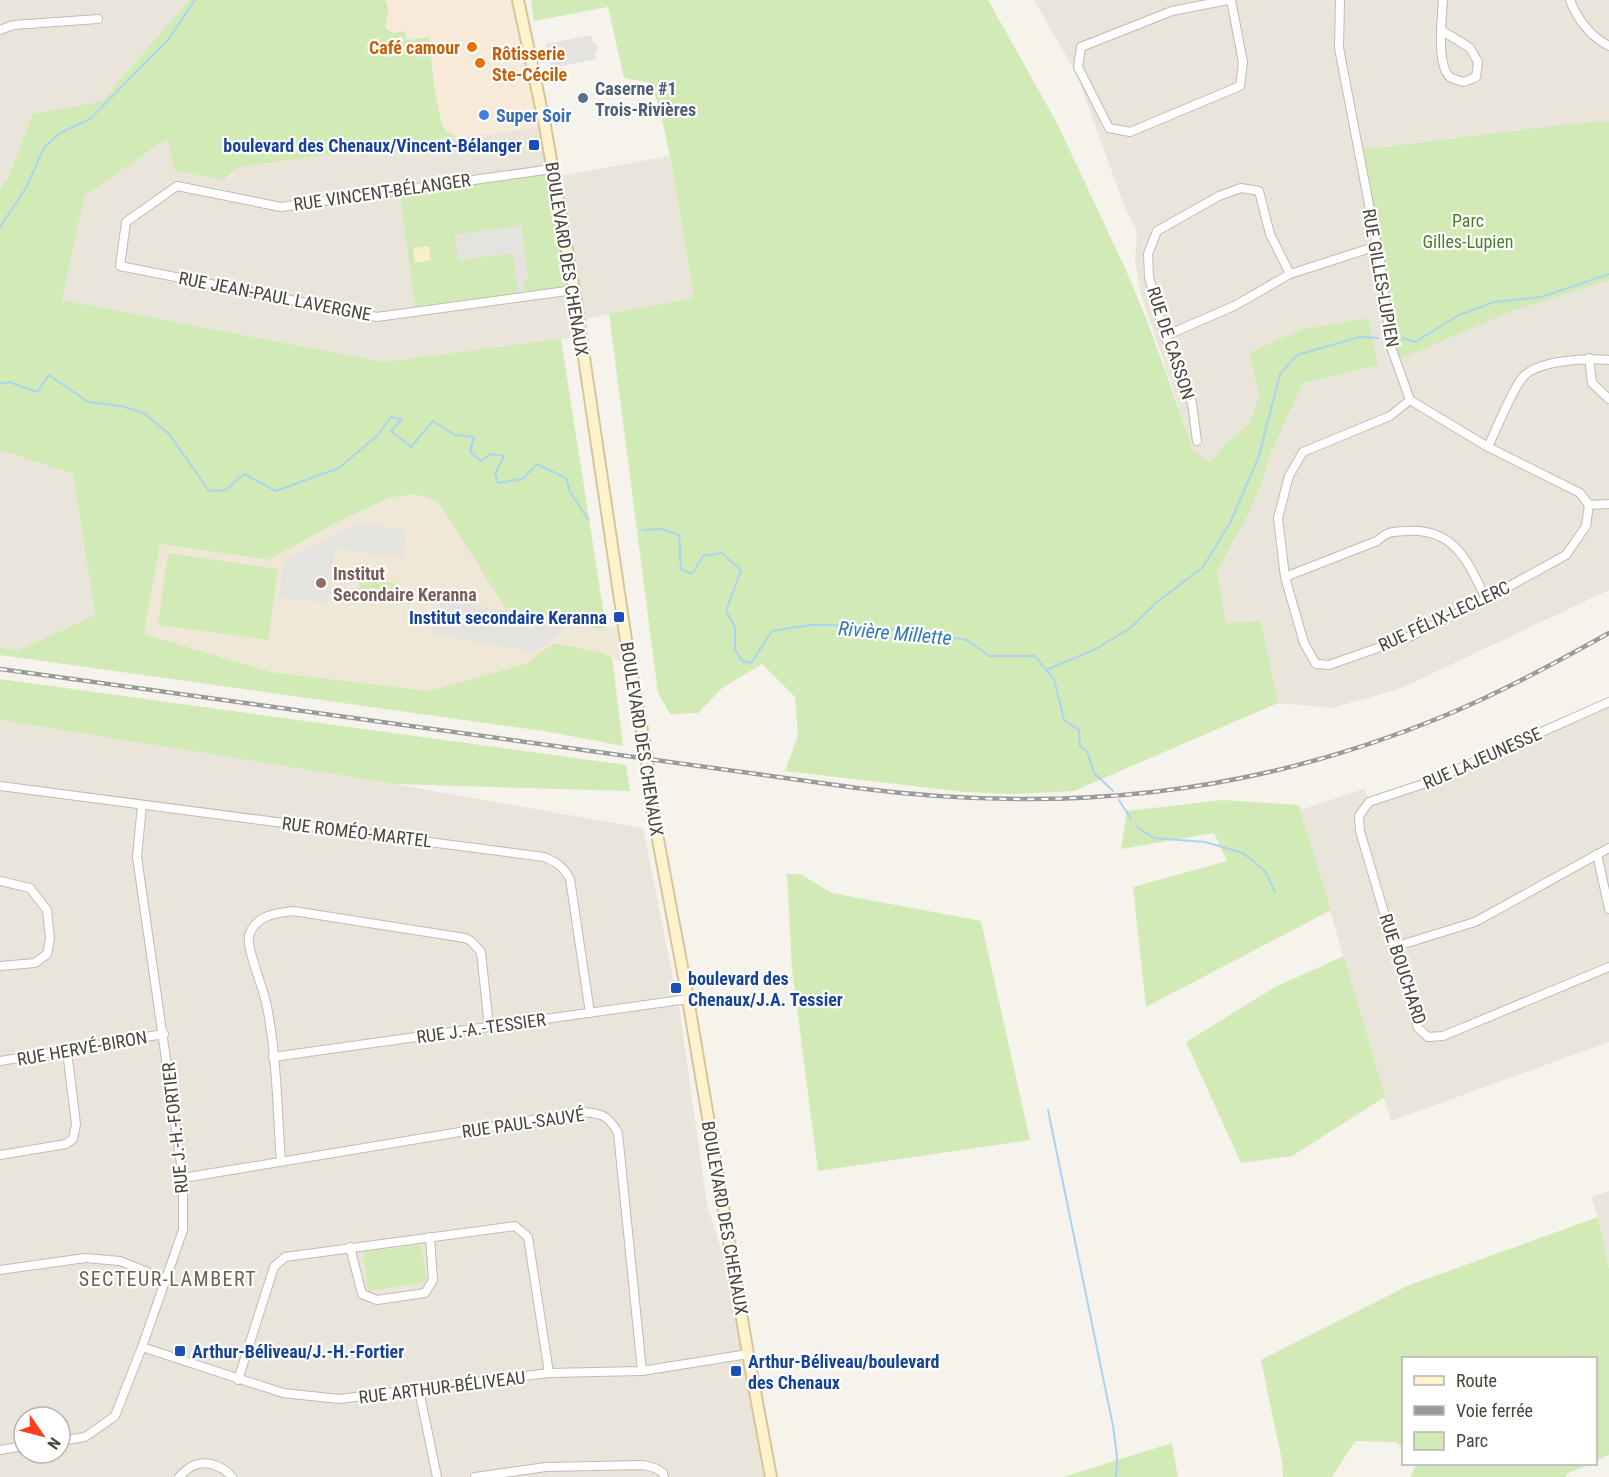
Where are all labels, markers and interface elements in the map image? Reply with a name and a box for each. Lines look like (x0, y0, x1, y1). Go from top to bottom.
place label: Café camour (369, 37, 460, 58)
marker: Café camour (465, 40, 479, 54)
place label: Rôtisserie Ste-Cécile (492, 43, 568, 85)
marker: Rôtisserie Ste-Cécile (473, 56, 487, 70)
place label: Caserne #1 Trois-Rivières (595, 78, 696, 120)
marker: Caserne #1 Trois-Rivières (576, 91, 590, 105)
place label: Super Soir (496, 105, 571, 126)
marker: Super Soir (477, 108, 491, 122)
place label: boulevard des Chenaux/Vincent-Bélanger (223, 135, 522, 156)
marker: boulevard des Chenaux/Vincent-Bélanger (527, 138, 541, 152)
street label: BOULEVARD DES CHENAUX (541, 160, 593, 358)
street label: RUE VINCENT-BÉLANGER (292, 169, 472, 215)
street label: RUE GILLES-LUPIEN (1358, 207, 1404, 349)
park label: Parc Gilles-Lupien (1422, 210, 1514, 252)
street label: RUE JEAN-PAUL LAVERGNE (177, 267, 373, 325)
street label: RUE DE CASSON (1143, 284, 1199, 402)
place label: Institut Secondaire Keranna (333, 563, 477, 605)
marker: Institut Secondaire Keranna (314, 576, 328, 590)
street label: RUE FÉLIX-LECLERC (1375, 576, 1513, 656)
place label: Institut secondaire Keranna (409, 607, 607, 628)
marker: Institut secondaire Keranna (612, 610, 626, 624)
water label: Rivière Millette (837, 616, 953, 650)
street label: BOULEVARD DES CHENAUX (616, 640, 668, 838)
street label: RUE LAJEUNESSE (1420, 722, 1544, 793)
street label: RUE ROMÉO-MARTEL (281, 812, 434, 852)
street label: RUE BOUCHARD (1375, 911, 1431, 1027)
place label: boulevard des Chenaux/J.A. Tessier (688, 968, 843, 1010)
marker: boulevard des Chenaux/J.A. Tessier (669, 981, 683, 995)
street label: RUE J.-A.-TESSIER (415, 1008, 547, 1047)
street label: RUE HERVÉ-BIRON (15, 1026, 149, 1070)
street label: RUE J.-H.-FORTIER (158, 1061, 192, 1195)
street label: RUE PAUL-SAUVÉ (460, 1104, 586, 1142)
street label: BOULEVARD DES CHENAUX (698, 1119, 752, 1317)
district label: SECTEUR-LAMBERT (79, 1267, 257, 1291)
place label: Arthur-Béliveau/J.-H.-Fortier (192, 1341, 404, 1362)
marker: Arthur-Béliveau/J.-H.-Fortier (173, 1344, 187, 1358)
place label: Arthur-Béliveau/boulevard des Chenaux (748, 1351, 939, 1393)
legend (1402, 1357, 1597, 1465)
marker: Arthur-Béliveau/boulevard des Chenaux (729, 1364, 743, 1378)
street label: RUE ARTHUR-BÉLIVEAU (357, 1366, 527, 1408)
text: Route (1456, 1370, 1497, 1391)
text: Voie ferrée (1456, 1400, 1533, 1421)
north arrow (12, 1405, 72, 1465)
text: Parc (1456, 1430, 1488, 1451)
text: N (43, 1434, 64, 1453)

